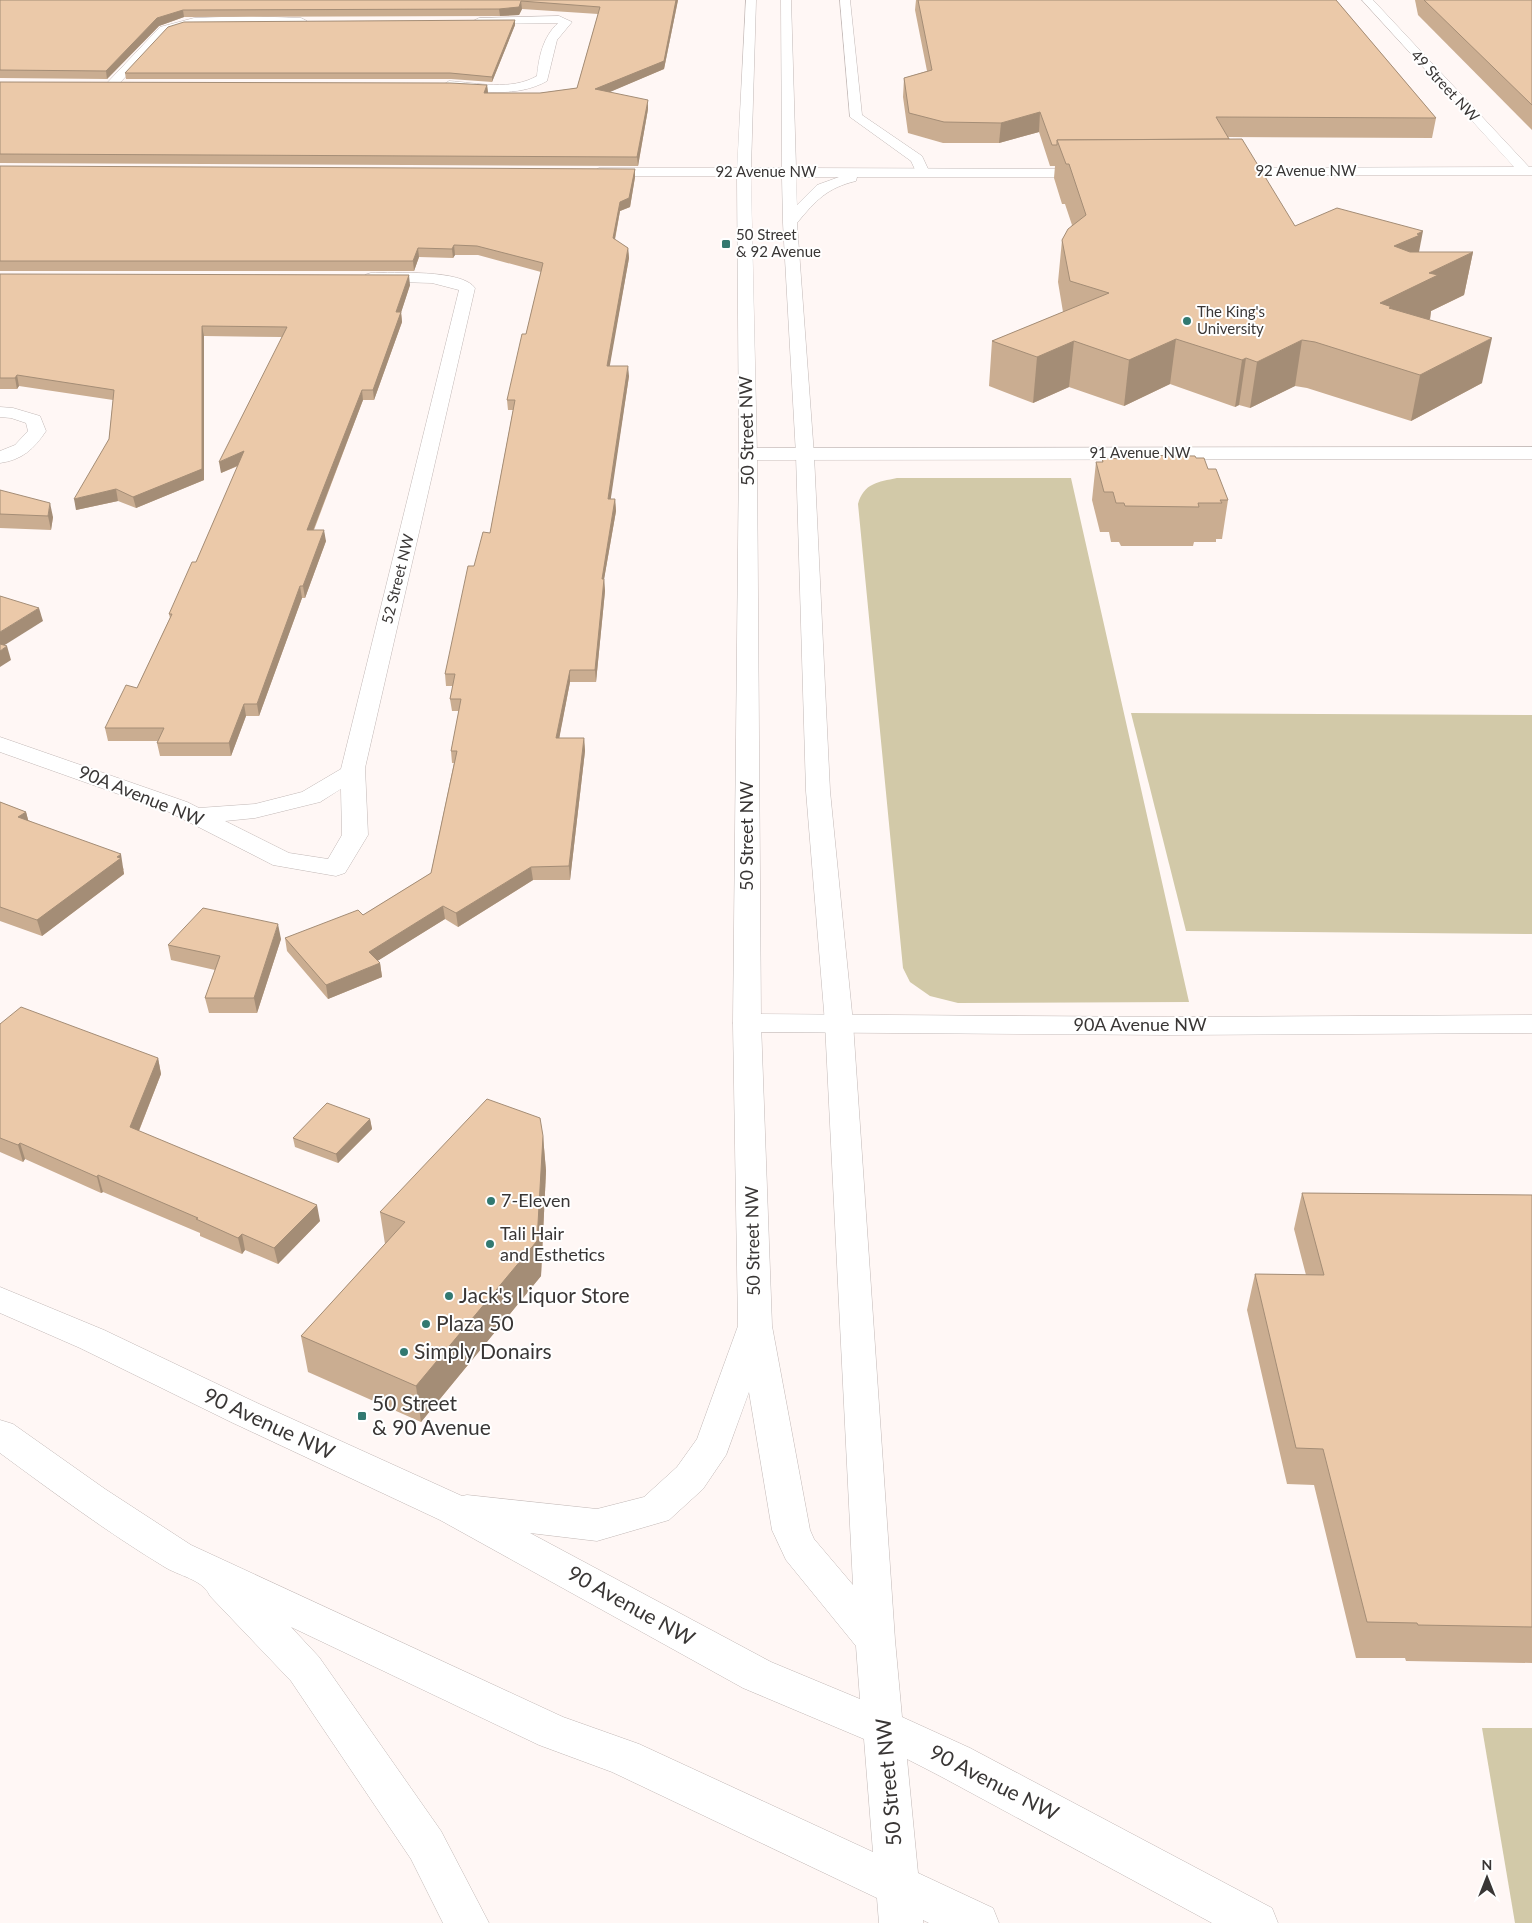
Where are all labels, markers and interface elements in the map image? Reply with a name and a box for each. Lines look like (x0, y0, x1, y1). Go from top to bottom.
street label: 49 Street NW (1408, 46, 1484, 125)
street label: 92 Avenue NW (1255, 161, 1357, 179)
street label: 92 Avenue NW (715, 162, 817, 180)
place label: 50 Street & 92 Avenue (736, 225, 821, 260)
marker: 50 Street & 92 Avenue (720, 238, 732, 250)
place label: The King's University (1197, 302, 1265, 337)
marker: The King's University (1181, 315, 1193, 327)
street label: 50 Street NW (734, 376, 758, 486)
street label: 91 Avenue NW (1089, 443, 1191, 461)
street label: 52 Street NW (377, 532, 417, 625)
street label: 90A Avenue NW (76, 760, 208, 830)
street label: 50 Street NW (735, 781, 757, 891)
street label: 90A Avenue NW (1073, 1013, 1207, 1035)
street label: 50 Street NW (740, 1186, 764, 1296)
place label: 7-Eleven (501, 1189, 571, 1211)
marker: 7-Eleven (485, 1195, 497, 1207)
place label: Tali Hair and Esthetics (500, 1222, 605, 1265)
marker: Tali Hair and Esthetics (484, 1238, 496, 1250)
place label: Jack's Liquor Store (459, 1282, 630, 1307)
marker: Jack's Liquor Store (443, 1290, 455, 1302)
place label: Plaza 50 (436, 1310, 514, 1335)
marker: Plaza 50 (420, 1318, 432, 1330)
place label: Simply Donairs (414, 1338, 552, 1363)
marker: Simply Donairs (398, 1346, 410, 1358)
street label: 90 Avenue NW (200, 1381, 339, 1464)
place label: 50 Street & 90 Avenue (372, 1390, 491, 1439)
marker: 50 Street & 90 Avenue (356, 1410, 368, 1422)
street label: 90 Avenue NW (564, 1559, 700, 1650)
street label: 50 Street NW (869, 1717, 906, 1847)
street label: 90 Avenue NW (926, 1738, 1064, 1825)
north arrow (1462, 1853, 1512, 1903)
text: N (1482, 1856, 1492, 1873)

